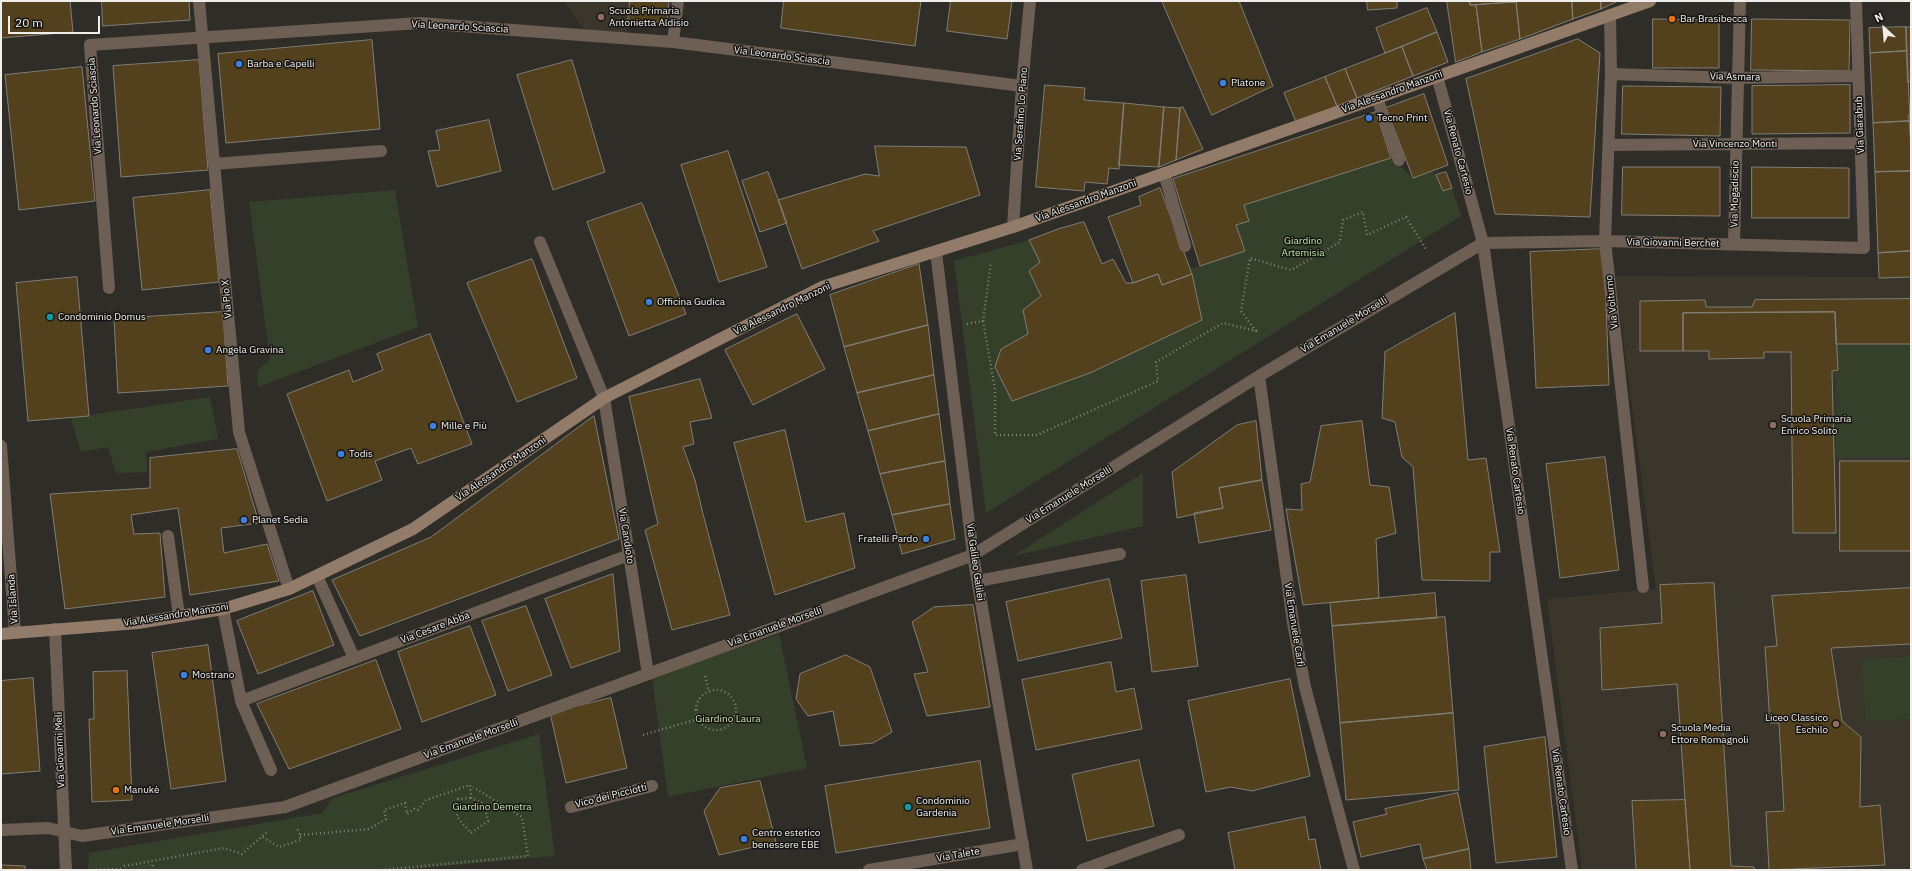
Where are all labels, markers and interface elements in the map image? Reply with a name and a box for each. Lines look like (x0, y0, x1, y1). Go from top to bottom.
place label: Scuola Primaria Antonietta Aldisio (609, 5, 689, 28)
scale bar (10, 8, 102, 34)
north arrow (1864, 8, 1904, 48)
text: N (1872, 9, 1885, 25)
marker: Scuola Primaria Antonietta Aldisio (596, 12, 606, 22)
place label: Bar Brasibecca (1680, 13, 1747, 25)
marker: Bar Brasibecca (1667, 14, 1677, 24)
text: 20 m (15, 15, 43, 30)
street label: Via Leonardo Sciascia (411, 18, 509, 36)
street label: Via Leonardo Sciascia (733, 44, 831, 68)
street label: Via Leonardo Sciascia (86, 57, 104, 155)
place label: Barba e Capelli (247, 58, 315, 70)
marker: Barba e Capelli (234, 59, 244, 69)
street label: Via Serafino Lo Piano (1012, 67, 1030, 161)
street label: Via Alessandro Manzoni (1340, 68, 1444, 116)
street label: Via Asmara (1710, 71, 1760, 83)
place label: Platone (1231, 77, 1265, 89)
marker: Platone (1218, 78, 1228, 88)
street label: Via Giarabub (1853, 96, 1867, 154)
street label: Via Renato Cartesio (1441, 108, 1475, 196)
place label: Tecno Print (1377, 112, 1428, 124)
marker: Tecno Print (1364, 113, 1374, 123)
street label: Via Vincenzo Monti (1693, 138, 1777, 150)
street label: Via Mogadiscio (1728, 160, 1742, 228)
street label: Via Alessandro Manzoni (1034, 177, 1138, 225)
park label: Giardino Artemisia (1281, 235, 1325, 258)
street label: Via Giovanni Berchet (1626, 236, 1720, 250)
street label: Via Volturno (1603, 274, 1621, 330)
street label: Via Pio X (219, 279, 235, 319)
street label: Via Alessandro Manzoni (732, 280, 832, 338)
street label: Via Emanuele Morselli (1298, 294, 1390, 356)
place label: Officina Gudica (657, 296, 725, 308)
marker: Officina Gudica (644, 297, 654, 307)
place label: Condominio Domus (58, 311, 146, 323)
marker: Condominio Domus (45, 312, 55, 322)
place label: Angela Gravina (216, 344, 283, 356)
marker: Angela Gravina (203, 345, 213, 355)
place label: Scuola Primaria Enrico Solito (1781, 413, 1851, 436)
place label: Mille e Più (441, 420, 487, 432)
marker: Scuola Primaria Enrico Solito (1768, 420, 1778, 430)
marker: Mille e Più (428, 421, 438, 431)
street label: Via Renato Cartesio (1503, 427, 1527, 515)
street label: Via Alessandro Manzoni (454, 434, 548, 504)
place label: Todis (349, 448, 373, 460)
marker: Todis (336, 449, 346, 459)
street label: Via Emanuele Morselli (1024, 464, 1114, 526)
street label: Via Candioto (616, 507, 636, 565)
place label: Planet Sedia (252, 514, 308, 526)
marker: Planet Sedia (239, 515, 249, 525)
street label: Via Galileo Galilei (964, 522, 986, 602)
place label: Fratelli Pardo (858, 533, 918, 545)
marker: Fratelli Pardo (921, 534, 931, 544)
street label: Via Islanda (5, 574, 21, 624)
street label: Via Emanuele Carfì (1281, 582, 1307, 668)
street label: Via Alessandro Manzoni (122, 601, 230, 629)
street label: Via Emanuele Morselli (726, 604, 824, 650)
street label: Via Cesare Abba (399, 609, 471, 647)
place label: Mostrano (192, 669, 234, 681)
marker: Mostrano (179, 670, 189, 680)
street label: Via Giovanni Meli (53, 712, 67, 788)
place label: Liceo Classico Eschilo (1765, 712, 1828, 736)
park label: Giardino Laura (695, 713, 761, 725)
street label: Via Emanuele Morselli (422, 716, 520, 762)
marker: Liceo Classico Eschilo (1831, 719, 1841, 729)
place label: Scuola Media Ettore Romagnoli (1671, 722, 1748, 746)
marker: Scuola Media Ettore Romagnoli (1658, 729, 1668, 739)
street label: Via Renato Cartesio (1549, 748, 1573, 836)
street label: Vico dei Picciotti (574, 781, 648, 811)
place label: Manukè (124, 784, 159, 796)
marker: Manukè (111, 785, 121, 795)
place label: Condominio Gardenia (916, 795, 970, 818)
park label: Giardino Demetra (452, 801, 532, 813)
marker: Condominio Gardenia (903, 802, 913, 812)
street label: Via Emanuele Morselli (110, 812, 210, 838)
place label: Centro estetico benessere EBE (752, 827, 820, 850)
marker: Centro estetico benessere EBE (739, 834, 749, 844)
street label: Via Talete (935, 845, 981, 865)

